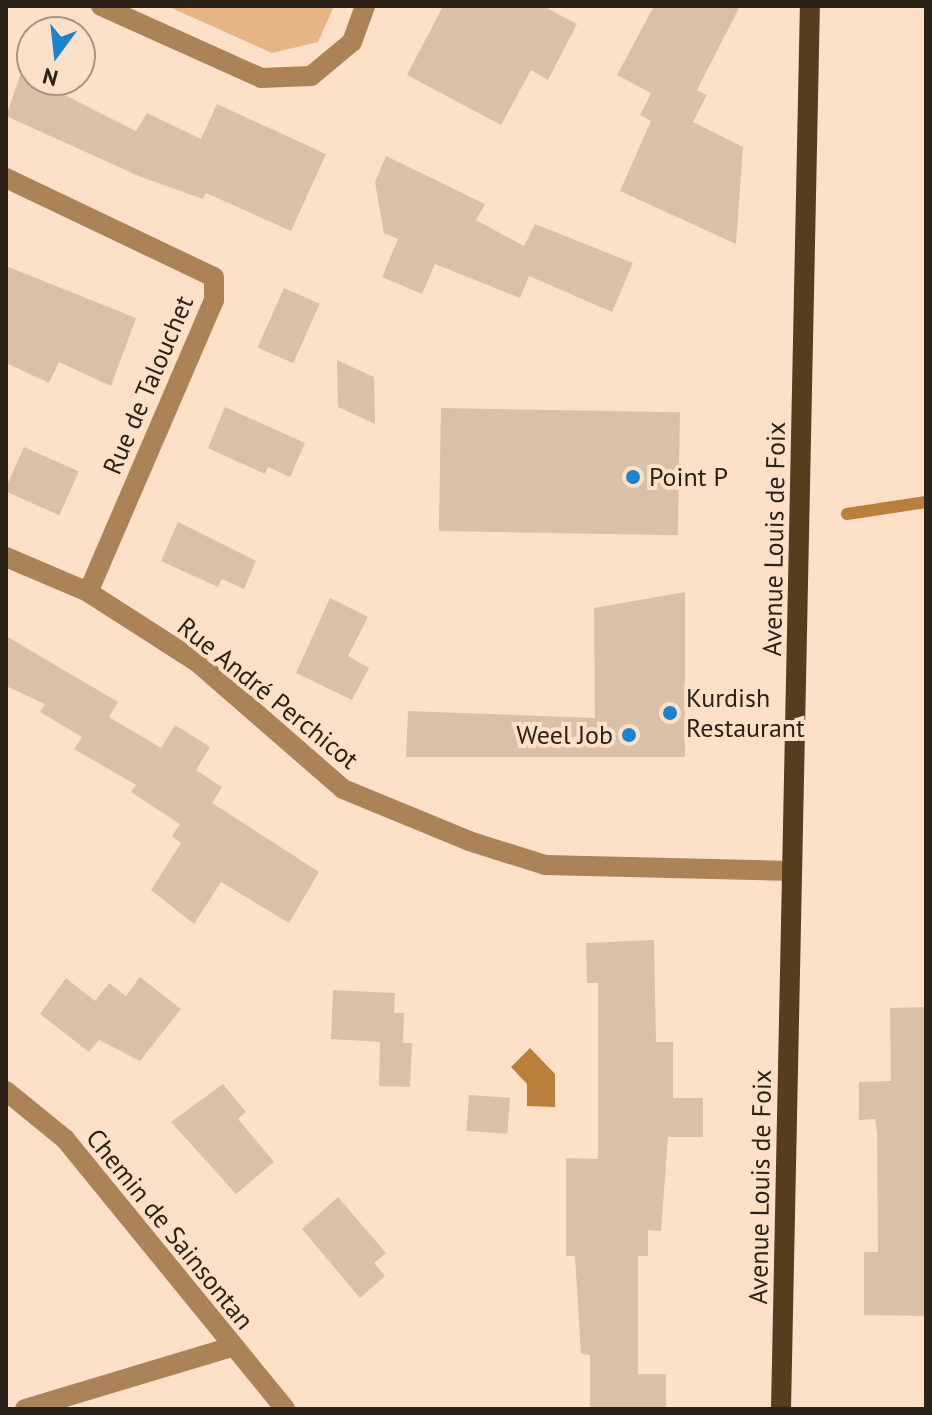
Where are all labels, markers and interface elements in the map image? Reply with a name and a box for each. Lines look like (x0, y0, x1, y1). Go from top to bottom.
north arrow (16, 16, 96, 96)
text: N (40, 62, 61, 93)
street label: Rue de Talouchet (96, 291, 200, 479)
street label: Avenue Louis de Foix (756, 421, 792, 657)
place label: Point P (649, 461, 728, 493)
marker: Point P (624, 468, 642, 486)
street label: Rue André Perchicot (171, 610, 365, 776)
place label: Kurdish Restaurant (686, 682, 805, 744)
marker: Kurdish Restaurant (661, 704, 679, 722)
place label: Weel Job (516, 719, 613, 751)
marker: Weel Job (620, 726, 638, 744)
street label: Avenue Louis de Foix (742, 1069, 778, 1305)
street label: Chemin de Sainsontan (80, 1123, 260, 1335)

